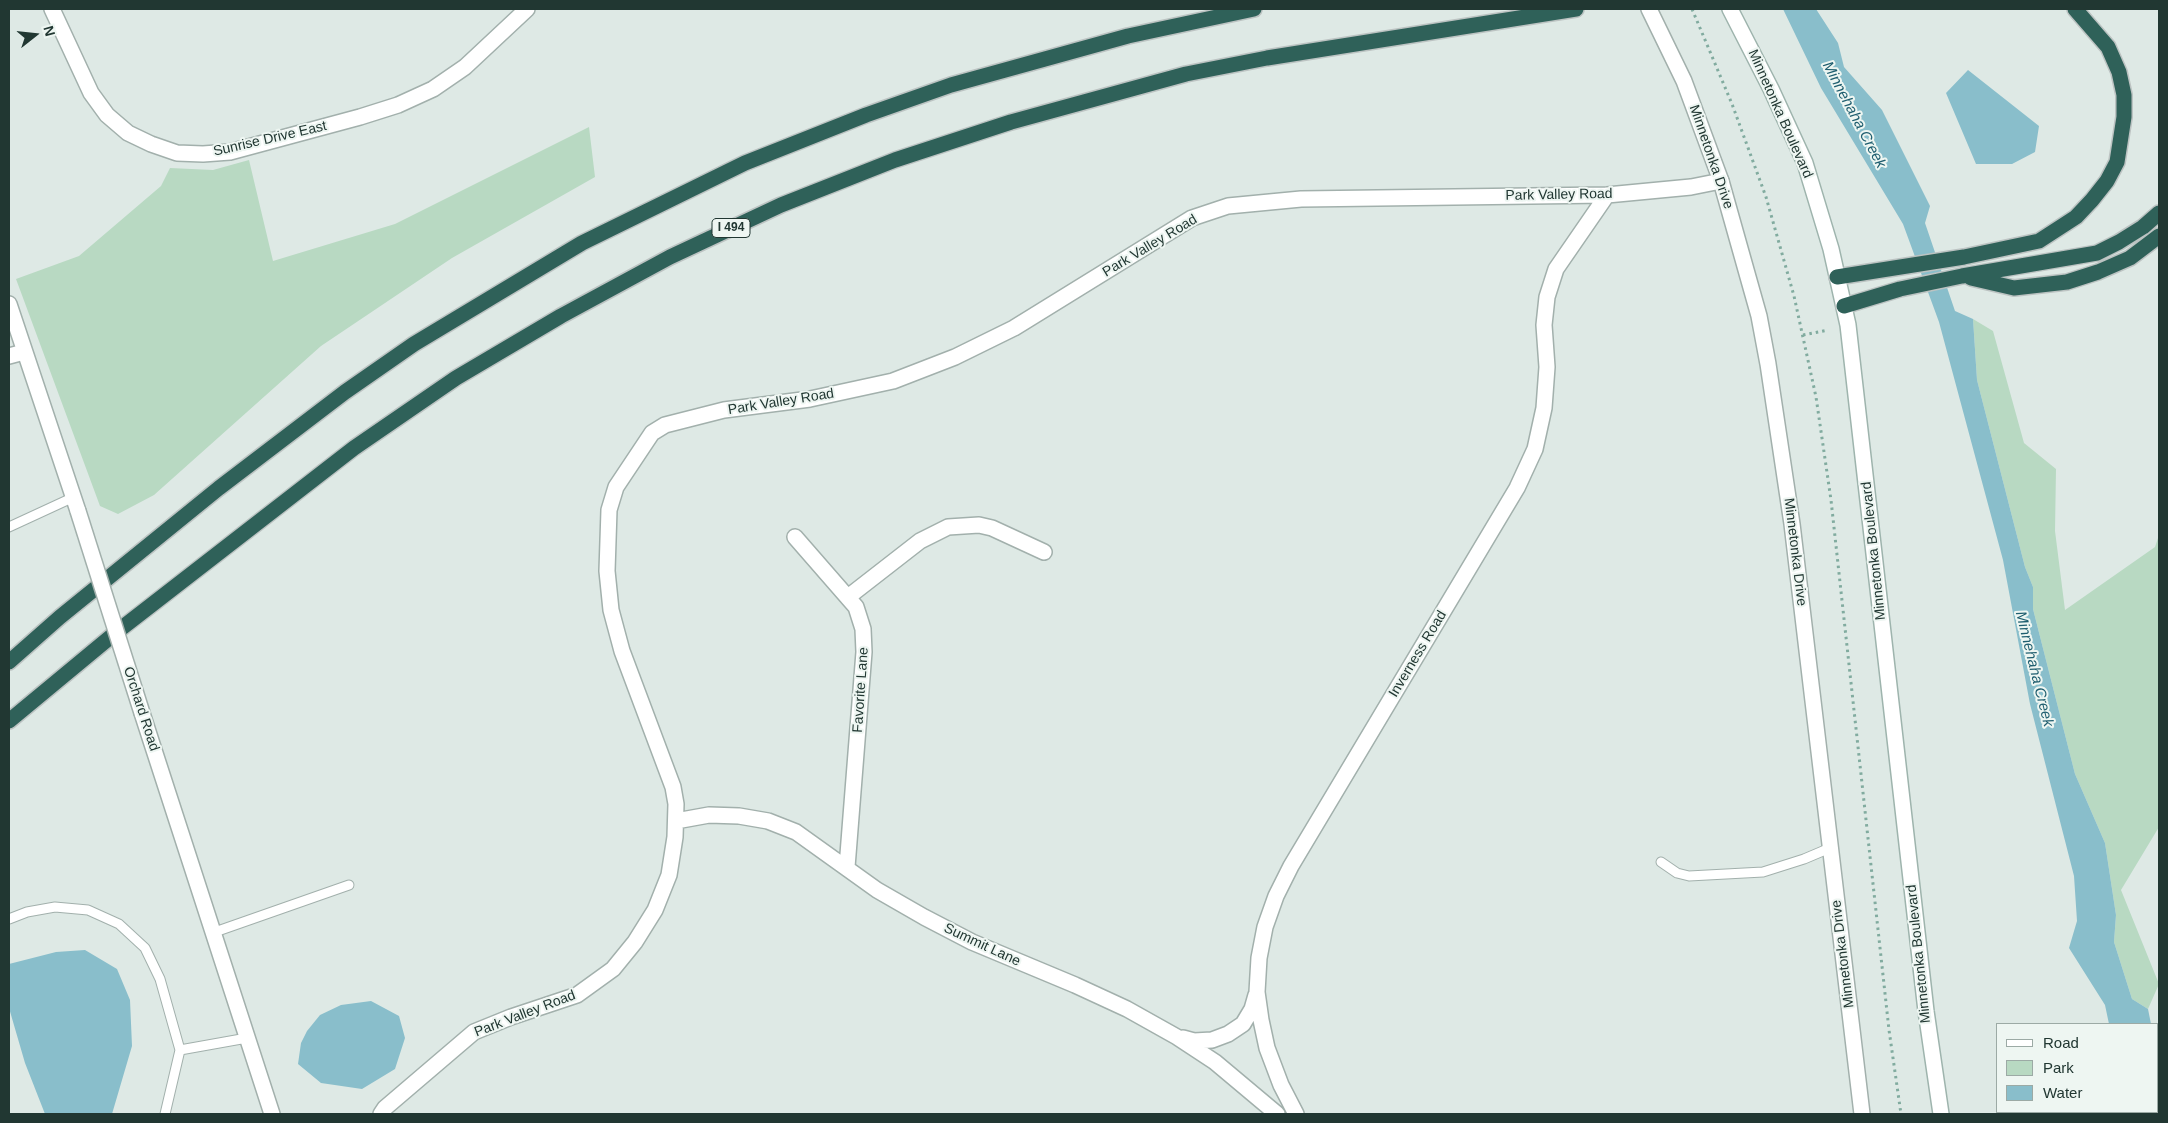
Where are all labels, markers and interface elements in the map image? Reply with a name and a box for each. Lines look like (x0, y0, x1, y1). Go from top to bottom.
north arrow (10, 10, 60, 60)
text: N (40, 24, 59, 38)
street label: Minnetonka Boulevard (1744, 47, 1816, 181)
water label: Minnehaha Creek (1818, 59, 1890, 171)
street label: Minnetonka Drive (1685, 103, 1737, 211)
street label: Sunrise Drive East (212, 118, 328, 160)
street label: Park Valley Road (1505, 186, 1613, 204)
street label: Park Valley Road (1100, 211, 1200, 281)
road number: I 494 (712, 218, 750, 238)
street label: Park Valley Road (727, 385, 835, 419)
street label: Minnetonka Boulevard (1858, 481, 1890, 621)
street label: Minnetonka Drive (1780, 497, 1810, 607)
street label: Inverness Road (1386, 608, 1450, 700)
water label: Minnehaha Creek (2011, 609, 2057, 729)
street label: Favorite Lane (850, 647, 872, 733)
street label: Orchard Road (119, 665, 163, 753)
street label: Minnetonka Boulevard (1903, 884, 1935, 1024)
street label: Minnetonka Drive (1828, 899, 1858, 1009)
street label: Summit Lane (941, 920, 1023, 970)
street label: Park Valley Road (472, 987, 578, 1041)
legend (1996, 1023, 2158, 1113)
text: Road (2043, 1034, 2079, 1051)
text: Park (2043, 1059, 2074, 1076)
text: Water (2043, 1084, 2082, 1101)

